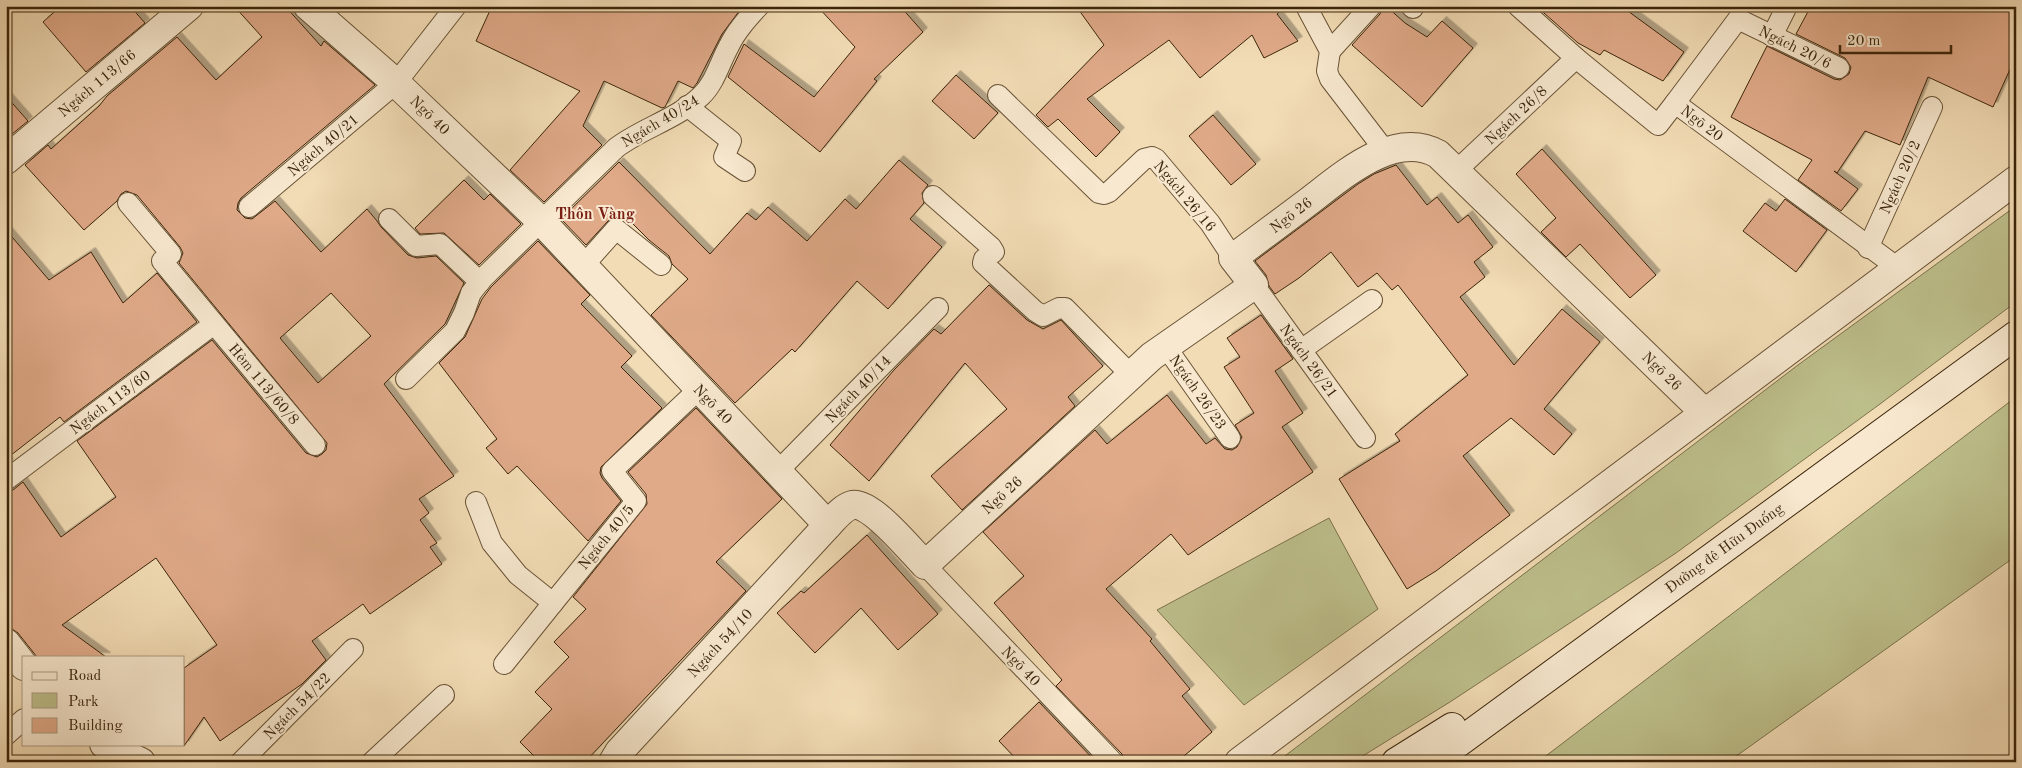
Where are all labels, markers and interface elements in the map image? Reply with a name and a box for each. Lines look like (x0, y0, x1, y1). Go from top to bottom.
scale bar (1840, 22, 1951, 54)
street label: Ngách 20/6 (1756, 24, 1833, 72)
text: 20 m (1847, 34, 1881, 49)
street label: Ngách 113/66 (56, 47, 140, 121)
street label: Ngách 26/8 (1483, 84, 1551, 148)
street label: Ngách 40/24 (619, 93, 702, 151)
street label: Ngõ 40 (406, 94, 452, 138)
street label: Ngõ 20 (1677, 104, 1725, 145)
street label: Ngách 40/21 (286, 112, 362, 180)
street label: Ngách 20/2 (1878, 139, 1924, 217)
street label: Ngách 26/16 (1150, 159, 1218, 235)
street label: Ngõ 26 (1268, 196, 1316, 237)
district label: Thôn Vàng (555, 207, 635, 223)
street label: Ngách 26/21 (1276, 322, 1340, 402)
street label: Hẻm 113/60/8 (225, 342, 301, 428)
street label: Ngõ 26 (1638, 350, 1684, 394)
street label: Ngách 40/14 (823, 353, 895, 427)
street label: Ngách 26/23 (1166, 353, 1228, 433)
street label: Ngách 113/60 (68, 368, 154, 438)
street label: Ngõ 40 (690, 382, 734, 428)
street label: Ngõ 26 (980, 474, 1026, 518)
street label: Đường đê Hữu Đuống (1663, 501, 1787, 597)
street label: Ngách 40/5 (577, 503, 638, 573)
street label: Ngách 54/10 (686, 607, 756, 681)
street label: Ngõ 40 (998, 644, 1042, 690)
legend (22, 656, 185, 746)
text: Road (68, 669, 102, 684)
street label: Ngách 54/22 (262, 671, 334, 743)
text: Park (68, 695, 99, 710)
text: Building (68, 719, 123, 734)

